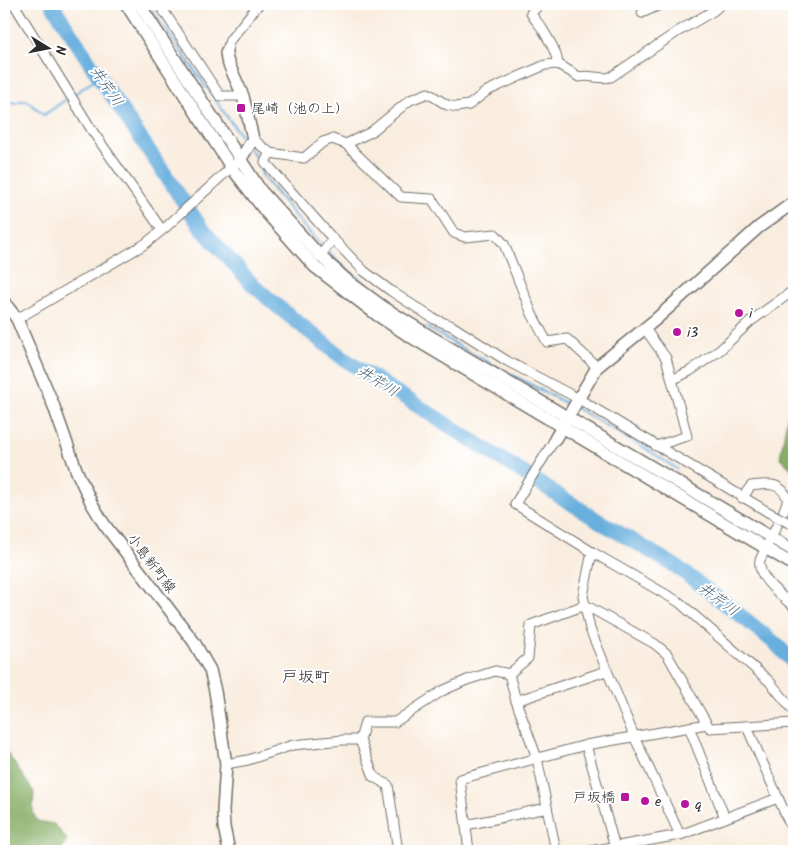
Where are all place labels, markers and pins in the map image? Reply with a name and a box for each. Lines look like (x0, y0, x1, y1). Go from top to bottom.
place label: 尾崎（池の上） (251, 98, 349, 120)
marker: 尾崎（池の上） (235, 102, 247, 114)
place label: i (749, 303, 753, 325)
marker: i (733, 307, 745, 319)
place label: i3 (687, 322, 698, 344)
marker: i3 (671, 326, 683, 338)
place label: 戸坂橋 (573, 787, 615, 809)
marker: 戸坂橋 (619, 791, 631, 803)
place label: e (655, 791, 662, 813)
place label: q (695, 794, 702, 816)
marker: e (639, 795, 651, 807)
marker: q (679, 798, 691, 810)

